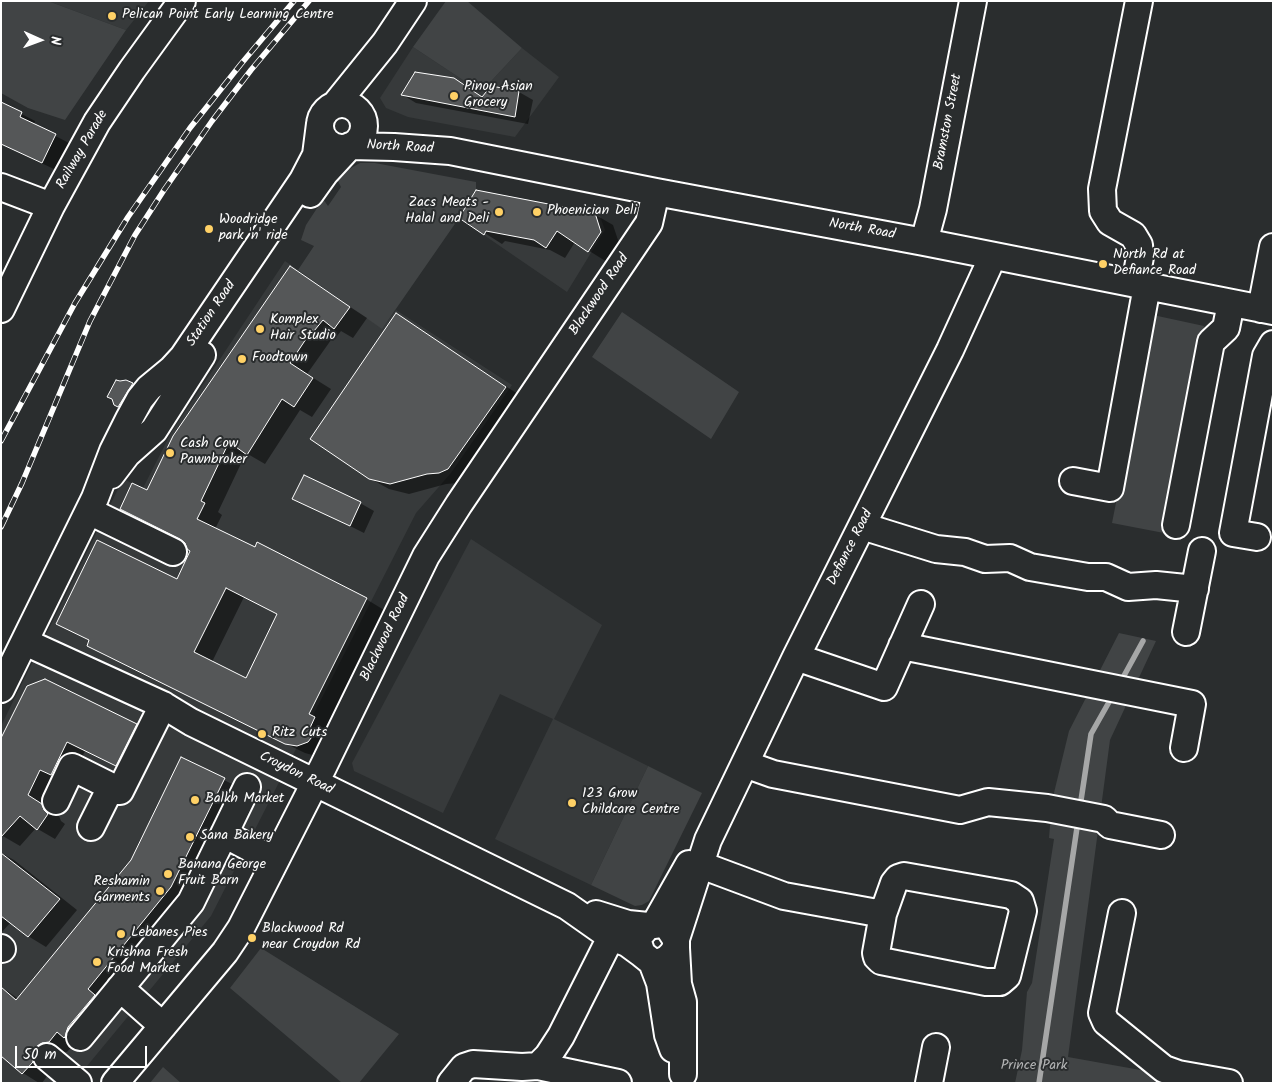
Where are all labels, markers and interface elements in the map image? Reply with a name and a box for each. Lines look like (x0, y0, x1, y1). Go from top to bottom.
place label: Pelican Point Early Learning Centre (122, 8, 333, 24)
marker: Pelican Point Early Learning Centre (106, 10, 118, 22)
north arrow (15, 15, 65, 65)
text: N (44, 36, 66, 45)
street label: Bramston Street (931, 73, 967, 171)
place label: Pinoy Asian Grocery (464, 80, 533, 112)
marker: Pinoy Asian Grocery (448, 90, 460, 102)
street label: Railway Parade (54, 108, 112, 192)
street label: North Road (366, 138, 434, 158)
place label: Zacs Meats - Halal and Deli (405, 196, 489, 228)
place label: Phoenician Deli (547, 204, 637, 220)
marker: Zacs Meats - Halal and Deli (493, 206, 505, 218)
marker: Phoenician Deli (531, 206, 543, 218)
place label: Woodridge park 'n' ride (219, 213, 287, 246)
street label: North Road (828, 216, 896, 244)
marker: Woodridge park 'n' ride (203, 223, 215, 235)
place label: North Rd at Defiance Road (1113, 248, 1196, 280)
street label: Blackwood Road (567, 251, 633, 339)
marker: North Rd at Defiance Road (1097, 258, 1109, 270)
street label: Station Road (184, 278, 240, 350)
place label: Komplex Hair Studio (270, 313, 336, 346)
marker: Komplex Hair Studio (254, 323, 266, 335)
place label: Foodtown (252, 351, 308, 367)
marker: Foodtown (236, 353, 248, 365)
place label: Cash Cow Pawnbroker (180, 437, 247, 470)
marker: Cash Cow Pawnbroker (164, 447, 176, 459)
street label: Defiance Road (825, 507, 877, 589)
street label: Blackwood Road (358, 592, 414, 684)
place label: Ritz Cuts (272, 726, 327, 742)
marker: Ritz Cuts (256, 728, 268, 740)
street label: Croydon Road (256, 749, 336, 799)
place label: 123 Grow Childcare Centre (582, 787, 679, 820)
place label: Balkh Market (205, 792, 284, 808)
marker: Balkh Market (189, 794, 201, 806)
marker: 123 Grow Childcare Centre (566, 797, 578, 809)
place label: Sana Bakery (200, 829, 273, 845)
marker: Sana Bakery (184, 831, 196, 843)
place label: Banana George Fruit Barn (178, 858, 266, 890)
marker: Banana George Fruit Barn (162, 868, 174, 880)
place label: Reshamin Garments (94, 875, 150, 908)
marker: Reshamin Garments (154, 885, 166, 897)
place label: Blackwood Rd near Croydon Rd (262, 922, 360, 954)
place label: Lebanes Pies (131, 926, 207, 942)
marker: Lebanes Pies (115, 928, 127, 940)
marker: Blackwood Rd near Croydon Rd (246, 932, 258, 944)
place label: Krishna Fresh Food Market (107, 946, 188, 979)
marker: Krishna Fresh Food Market (91, 956, 103, 968)
scale bar (18, 1036, 150, 1068)
text: 50 m (23, 1043, 57, 1067)
park label: Prince Park (1001, 1059, 1067, 1075)

